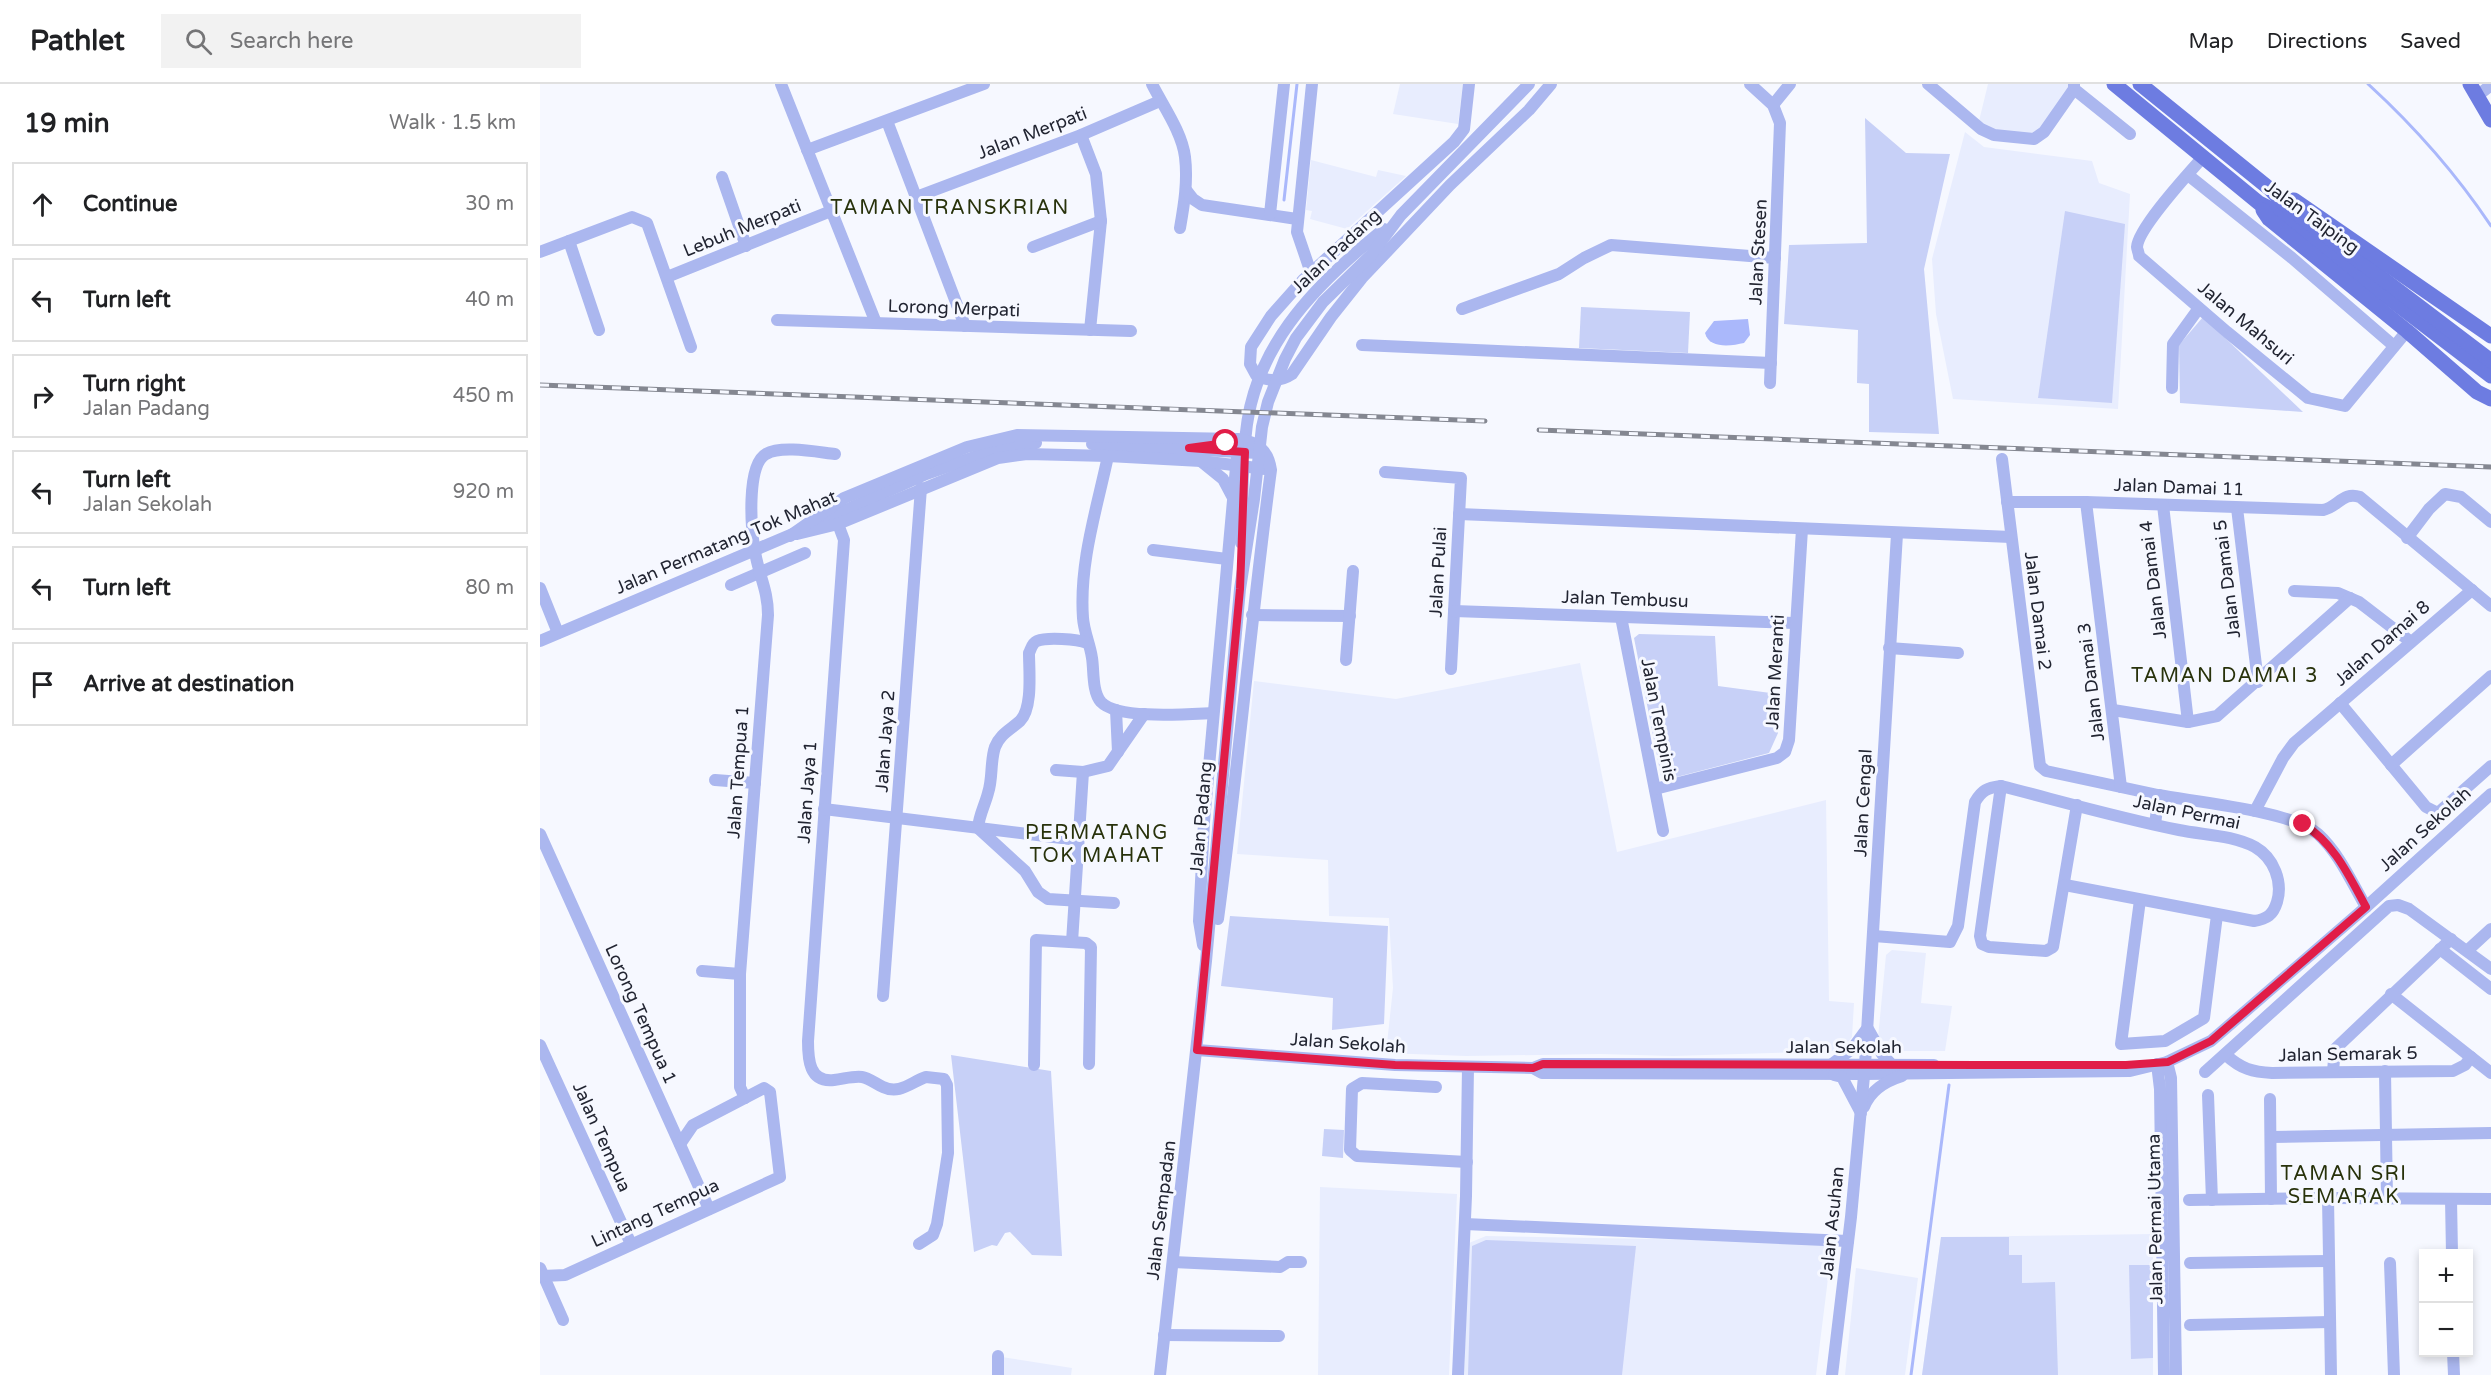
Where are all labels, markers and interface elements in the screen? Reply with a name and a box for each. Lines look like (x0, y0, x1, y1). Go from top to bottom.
search box (161, 14, 581, 68)
text: Pathlet (30, 24, 125, 58)
icon: search (182, 25, 215, 58)
text: Search here (230, 28, 353, 54)
text: Map (2188, 29, 2234, 54)
text: Directions (2267, 29, 2367, 54)
text: Saved (2400, 29, 2461, 54)
street label: Jalan Merpati (974, 102, 1090, 164)
text: 19 min (24, 108, 110, 139)
text: Walk · 1.5 km (389, 111, 516, 135)
street label: Jalan Taiping (2261, 175, 2363, 259)
icon: ahead (26, 188, 59, 221)
text: Continue (83, 191, 178, 217)
text: 30 m (465, 192, 514, 216)
street label: Lebuh Merpati (680, 194, 804, 262)
district label: TAMAN TRANSKRIAN (830, 196, 1070, 220)
street label: Jalan Stesen (1744, 198, 1772, 306)
street label: Jalan Padang (1287, 204, 1385, 298)
street label: Jalan Mahsuri (2194, 277, 2298, 369)
icon: left (26, 284, 59, 317)
text: Turn left (83, 287, 171, 313)
text: 40 m (465, 288, 514, 312)
street label: Lorong Merpati (887, 295, 1021, 321)
text: Turn right (83, 371, 185, 397)
icon: right (26, 380, 59, 413)
text: 450 m (453, 384, 514, 408)
text: Jalan Padang (83, 397, 210, 421)
route start (1212, 429, 1238, 455)
text: Turn left (83, 467, 171, 493)
street label: Jalan Damai 11 (2113, 474, 2245, 500)
icon: left (26, 476, 59, 509)
text: 920 m (453, 480, 514, 504)
street label: Jalan Permatang Tok Mahat (612, 485, 840, 599)
text: Jalan Sekolah (83, 493, 212, 517)
street label: Jalan Damai 5 (2209, 518, 2245, 640)
street label: Jalan Damai 4 (2135, 519, 2171, 641)
street label: Jalan Pulai (1425, 526, 1451, 618)
street label: Jalan Damai 2 (2020, 550, 2056, 672)
icon: left (26, 572, 59, 605)
text: Turn left (83, 575, 171, 601)
text: 80 m (465, 576, 514, 600)
street label: Jalan Tembusu (1561, 586, 1689, 612)
street label: Jalan Damai 8 (2330, 596, 2434, 690)
street label: Jalan Meranti (1761, 614, 1789, 730)
street label: Jalan Damai 3 (2073, 621, 2109, 743)
street label: Jalan Tempinis (1636, 656, 1682, 784)
district label: TAMAN DAMAI 3 (2131, 664, 2319, 688)
icon: arrive (26, 668, 59, 701)
text: Arrive at destination (83, 671, 294, 697)
street label: Jalan Jaya 2 (870, 689, 900, 793)
street label: Jalan Tempua 1 (722, 705, 754, 839)
street label: Jalan Jaya 1 (792, 740, 822, 844)
street label: Jalan Cengal (1849, 748, 1877, 858)
street label: Jalan Padang (1185, 760, 1217, 876)
street label: Jalan Sekolah (2374, 782, 2476, 876)
street label: Jalan Permai (2132, 790, 2242, 834)
route end (2289, 810, 2315, 836)
district label: PERMATANG TOK MAHAT (1025, 821, 1169, 868)
street label: Lorong Tempua 1 (600, 941, 682, 1087)
street label: Jalan Sekolah (1289, 1028, 1407, 1058)
street label: Jalan Sekolah (1786, 1036, 1902, 1058)
street label: Jalan Semarak 5 (2278, 1042, 2418, 1066)
street label: Jalan Tempua (568, 1079, 636, 1195)
street label: Jalan Permai Utama (2143, 1134, 2167, 1304)
street label: Jalan Sempadan (1142, 1139, 1180, 1281)
district label: TAMAN SRI SEMARAK (2280, 1162, 2408, 1209)
street label: Jalan Asuhan (1815, 1165, 1849, 1281)
street label: Lintang Tempua (588, 1174, 722, 1252)
map controls (2419, 1249, 2473, 1357)
button: + (2419, 1249, 2473, 1303)
button: − (2419, 1303, 2473, 1357)

